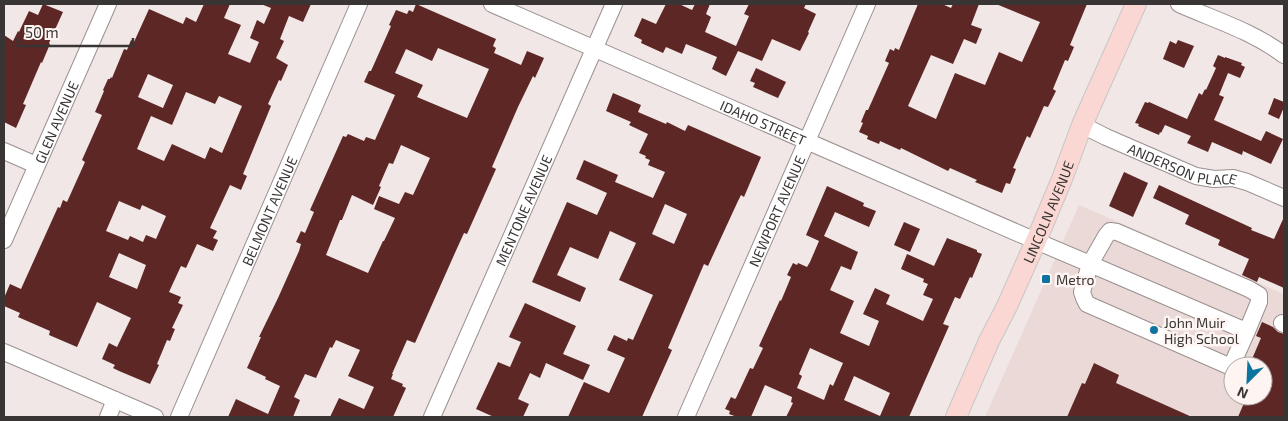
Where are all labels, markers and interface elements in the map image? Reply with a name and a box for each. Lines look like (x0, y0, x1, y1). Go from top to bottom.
scale bar (18, 15, 132, 47)
text: 50 m (25, 23, 59, 41)
street label: GLEN AVENUE (30, 78, 82, 166)
street label: IDAHO STREET (718, 96, 809, 148)
street label: ANDERSON PLACE (1125, 139, 1239, 188)
street label: MENTONE AVENUE (491, 152, 555, 268)
street label: BELMONT AVENUE (238, 153, 300, 268)
street label: NEWPORT AVENUE (745, 153, 808, 269)
street label: LINCOLN AVENUE (1019, 158, 1077, 266)
place label: Metro (1056, 271, 1095, 288)
marker: Metro (1040, 273, 1052, 285)
place label: John Muir High School (1164, 314, 1240, 347)
marker: John Muir High School (1148, 324, 1160, 336)
north arrow (1223, 356, 1273, 406)
text: N (1234, 384, 1251, 403)

